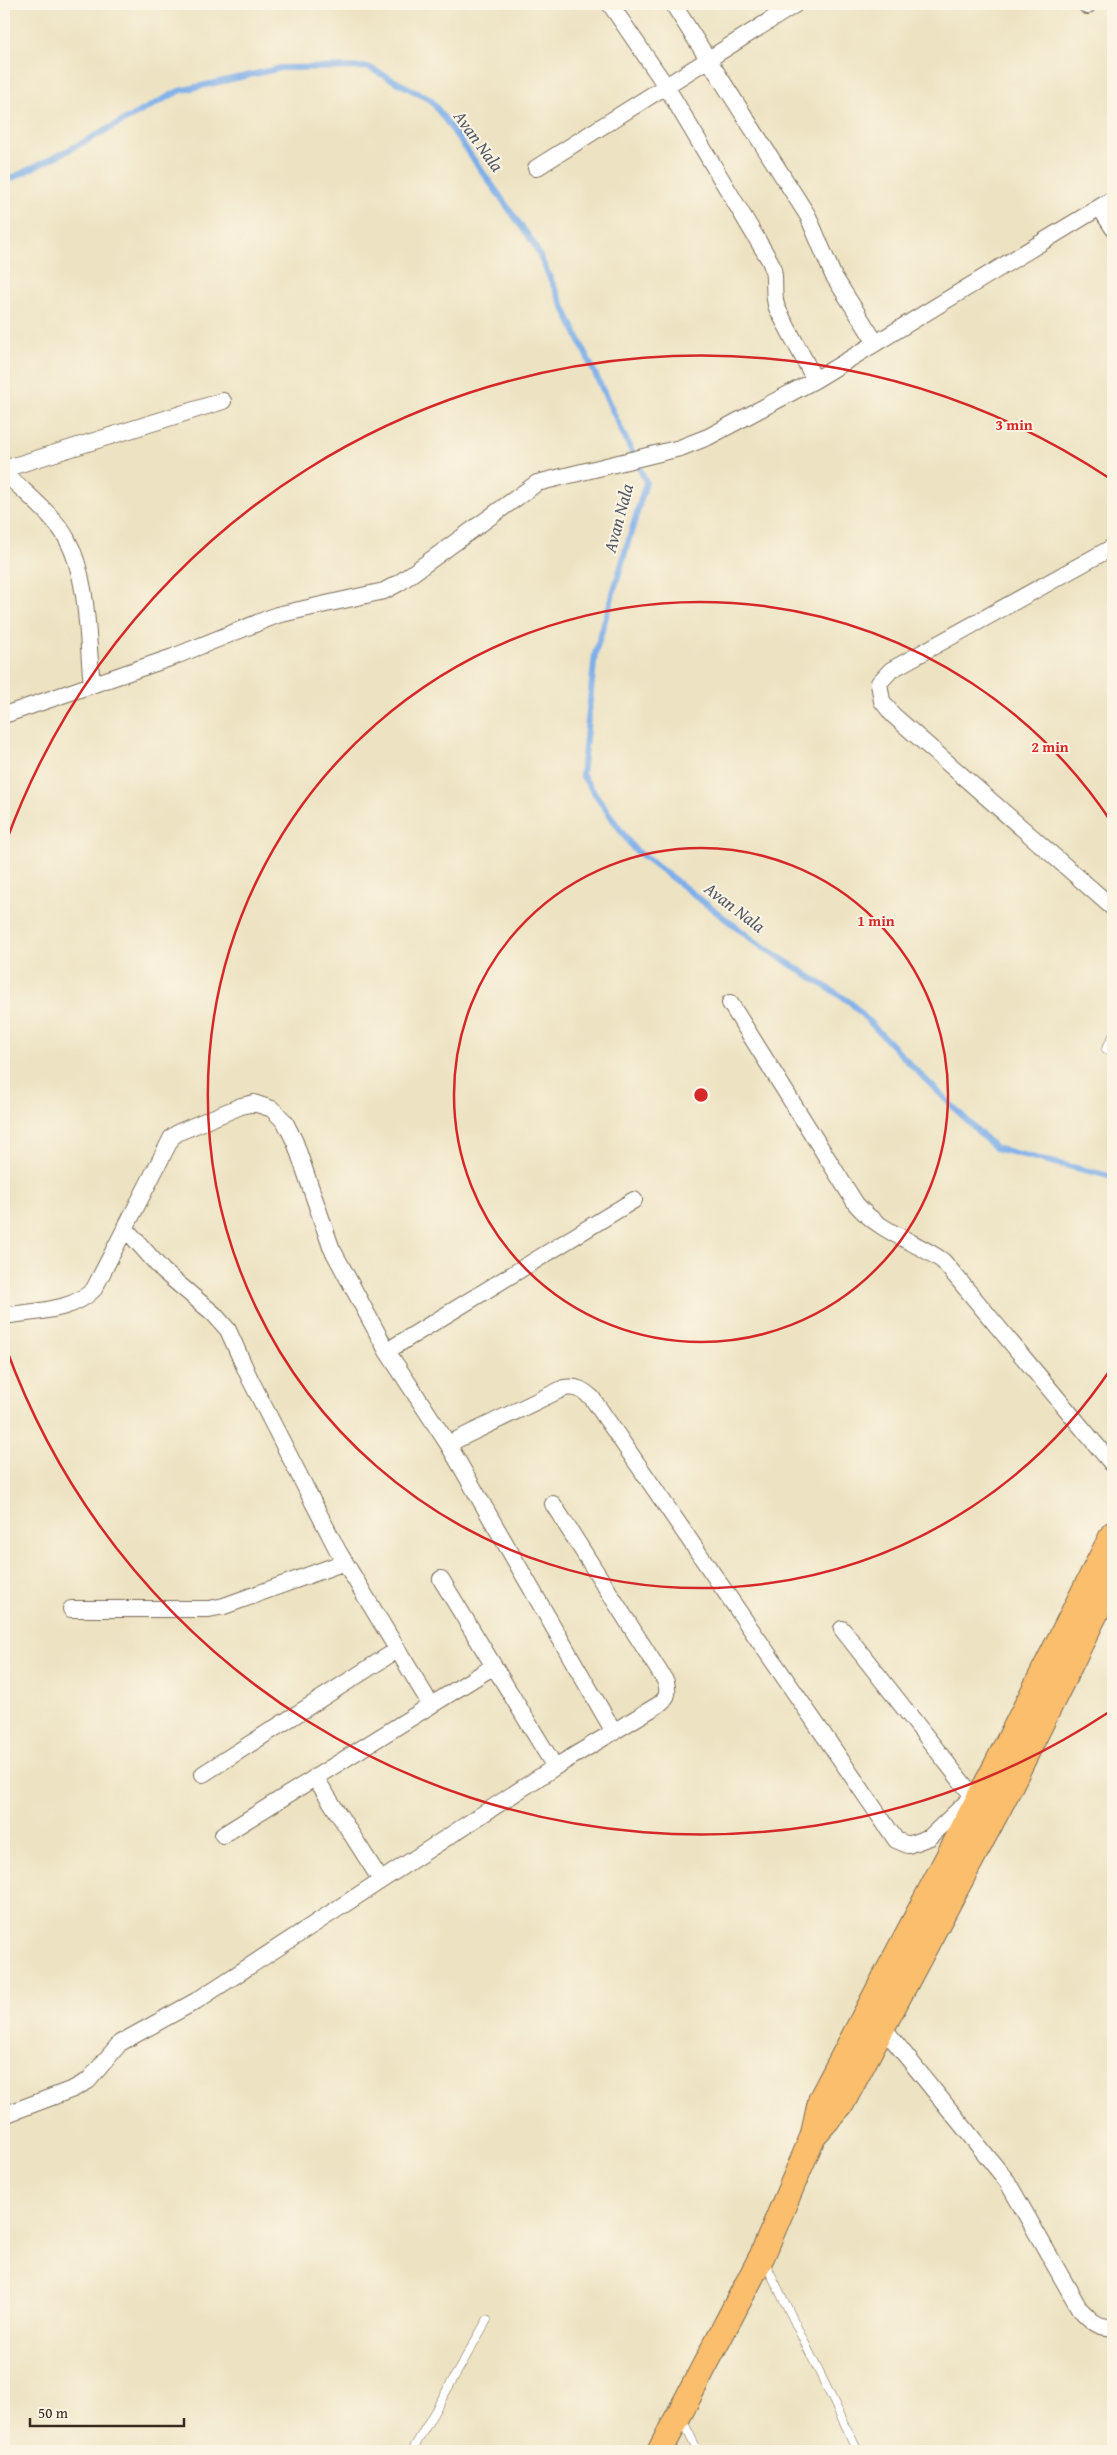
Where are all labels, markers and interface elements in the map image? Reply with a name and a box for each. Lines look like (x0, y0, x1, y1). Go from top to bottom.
water label: Avan Nala (447, 104, 511, 178)
text: 3 min (995, 414, 1033, 435)
water label: Avan Nala (596, 480, 640, 556)
text: 2 min (1031, 736, 1069, 757)
water label: Avan Nala (698, 874, 772, 939)
text: 1 min (857, 910, 895, 931)
centre of rings (692, 1086, 710, 1104)
scale bar (30, 2395, 184, 2427)
text: 50 m (38, 2402, 69, 2423)

